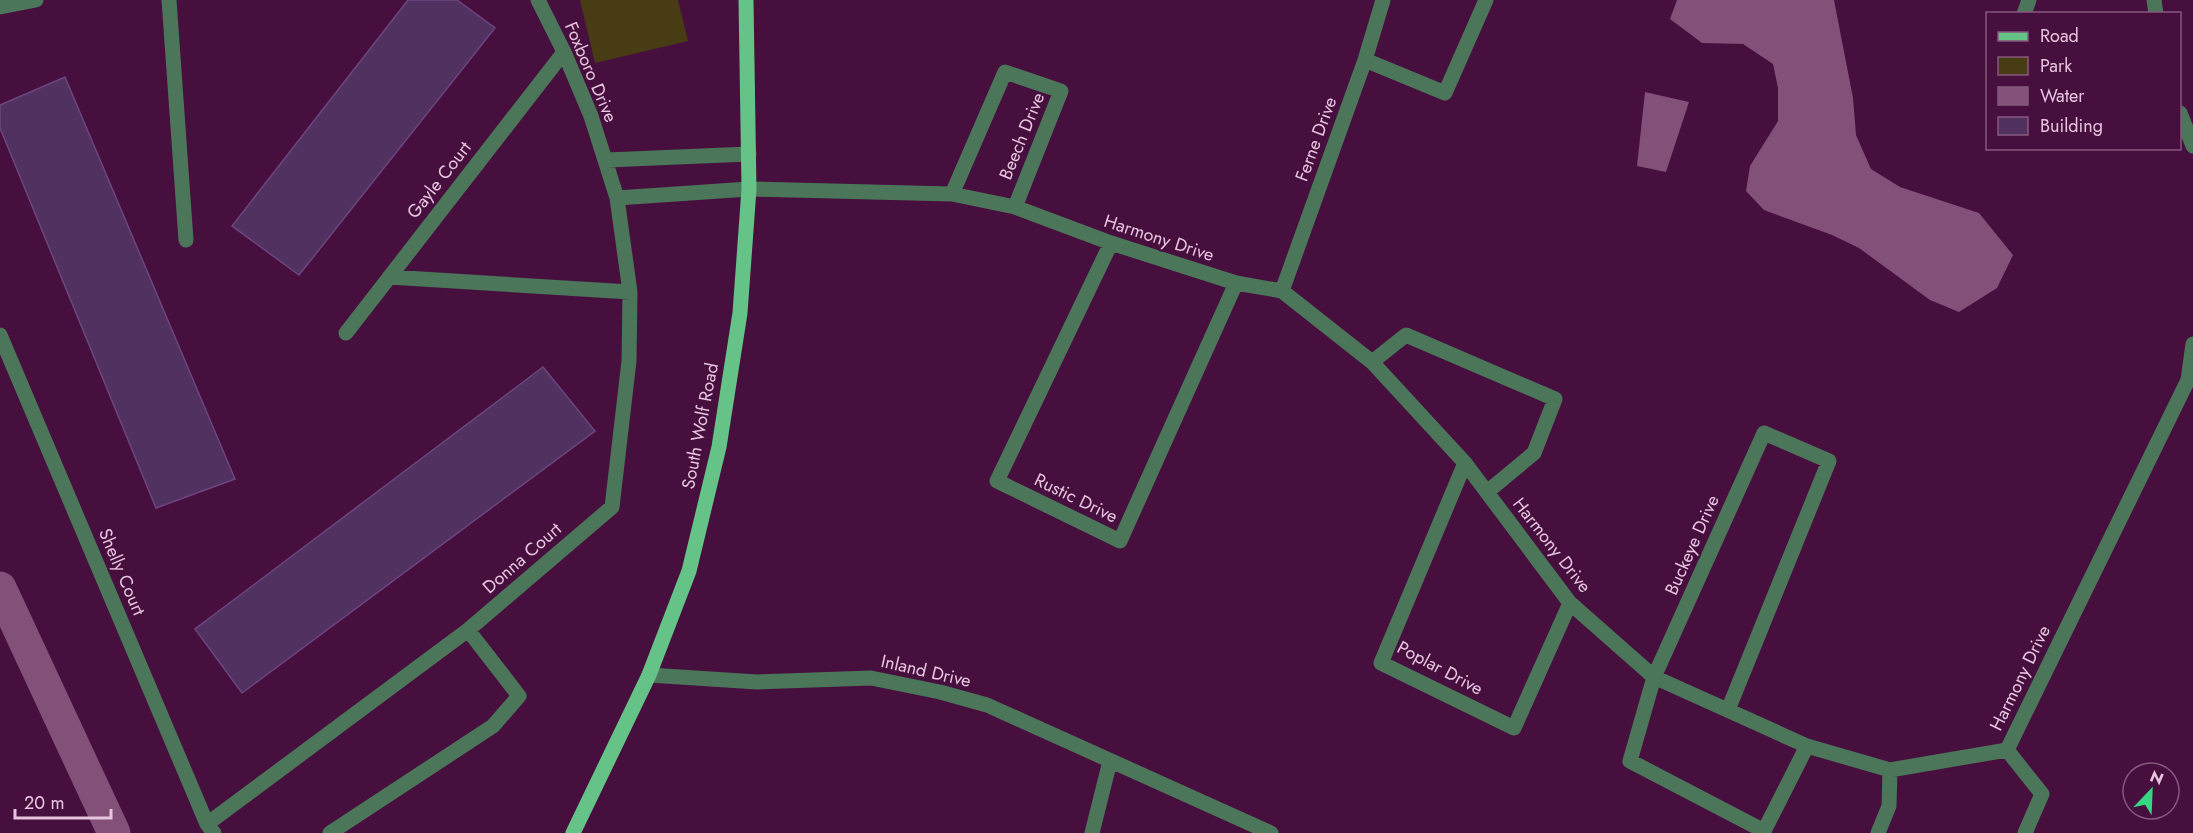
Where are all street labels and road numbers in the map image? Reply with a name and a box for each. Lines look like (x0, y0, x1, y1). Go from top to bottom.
street label: Foxboro Drive (558, 18, 624, 126)
street label: Beech Drive (993, 88, 1051, 184)
street label: Ferne Drive (1289, 93, 1343, 185)
street label: Gayle Court (401, 135, 478, 224)
street label: Harmony Drive (1101, 208, 1217, 268)
street label: South Wolf Road (675, 361, 725, 491)
street label: Rustic Drive (1030, 467, 1122, 529)
street label: Buckeye Drive (1658, 491, 1726, 599)
street label: Harmony Drive (1507, 492, 1597, 598)
street label: Donna Court (477, 516, 568, 600)
street label: Shelly Court (92, 524, 152, 620)
street label: Harmony Drive (1983, 621, 2057, 735)
street label: Poplar Drive (1392, 635, 1488, 701)
street label: Inland Drive (878, 648, 974, 694)

